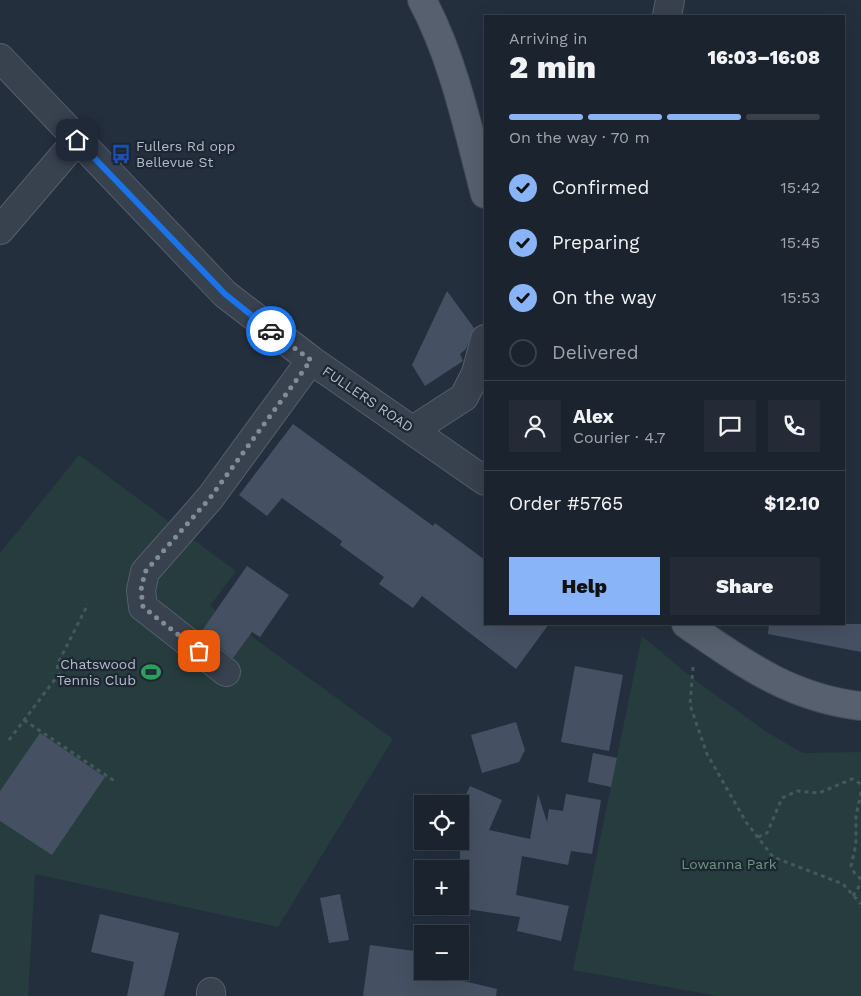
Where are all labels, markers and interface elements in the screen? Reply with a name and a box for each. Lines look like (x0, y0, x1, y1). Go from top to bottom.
text: Arriving in (509, 29, 587, 48)
text: 16:03–16:08 (707, 46, 820, 69)
text: 2 min (509, 48, 596, 86)
pin (56, 119, 98, 161)
icon: home (63, 126, 91, 154)
text: On the way · 70 m (509, 128, 650, 147)
place label: Fullers Rd opp Bellevue St (136, 138, 235, 170)
bus stop icon: Fullers Rd opp Bellevue St (110, 143, 132, 165)
icon: check (509, 174, 537, 202)
text: Confirmed (552, 176, 649, 199)
text: 15:42 (781, 178, 820, 197)
icon: check (509, 229, 537, 257)
text: Preparing (552, 231, 639, 254)
text: 15:45 (781, 233, 820, 252)
icon: check (509, 284, 537, 312)
text: On the way (552, 286, 656, 309)
text: 15:53 (781, 288, 820, 307)
courier (246, 306, 296, 356)
icon: car (257, 317, 285, 345)
text: Delivered (552, 341, 639, 364)
street label: FULLERS ROAD (320, 363, 416, 435)
button: person (509, 400, 561, 452)
button: chat (704, 400, 756, 452)
button: phone (768, 400, 820, 452)
text: Alex (573, 405, 614, 428)
text: Courier · 4.7 (573, 428, 666, 447)
text: Order #5765 (509, 492, 623, 515)
text: $12.10 (764, 492, 820, 515)
button: Help (509, 557, 660, 615)
button: Share (670, 557, 820, 615)
pin (178, 630, 220, 672)
icon: bag (185, 637, 213, 665)
place label: Chatswood Tennis Club (56, 656, 136, 688)
sports icon: Chatswood Tennis Club (140, 661, 162, 683)
map controls (414, 795, 469, 980)
button: locate (414, 795, 469, 850)
park label: Lowanna Park (681, 856, 777, 872)
button: + (414, 860, 469, 915)
button: − (414, 925, 469, 980)

